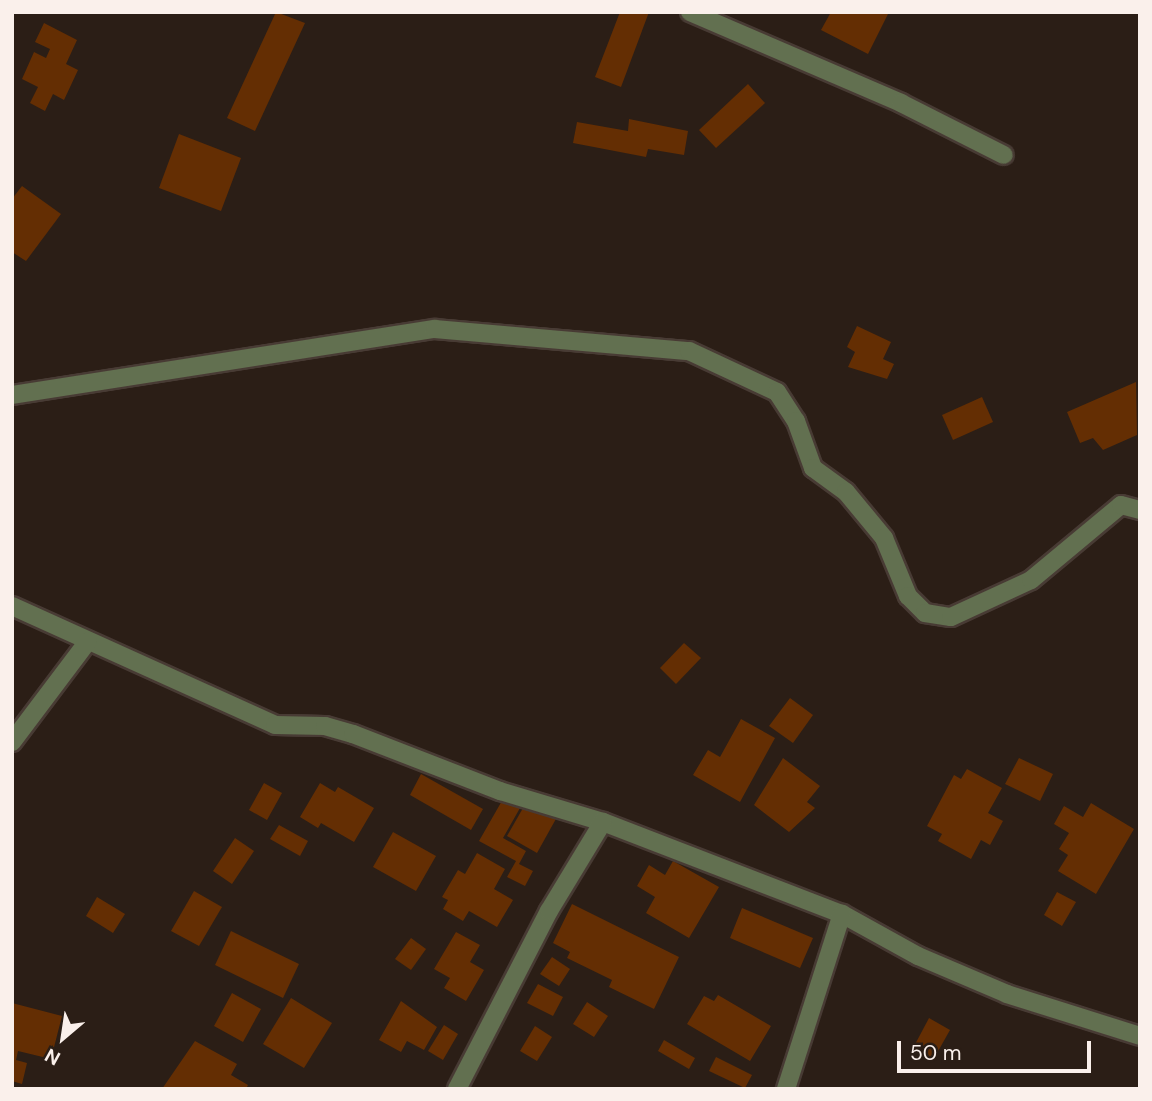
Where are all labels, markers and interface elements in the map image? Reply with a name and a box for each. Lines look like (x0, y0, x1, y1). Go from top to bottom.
north arrow (28, 1003, 98, 1073)
scale bar (900, 1028, 1094, 1072)
text: 50 m (910, 1039, 961, 1067)
text: N (40, 1043, 65, 1071)

